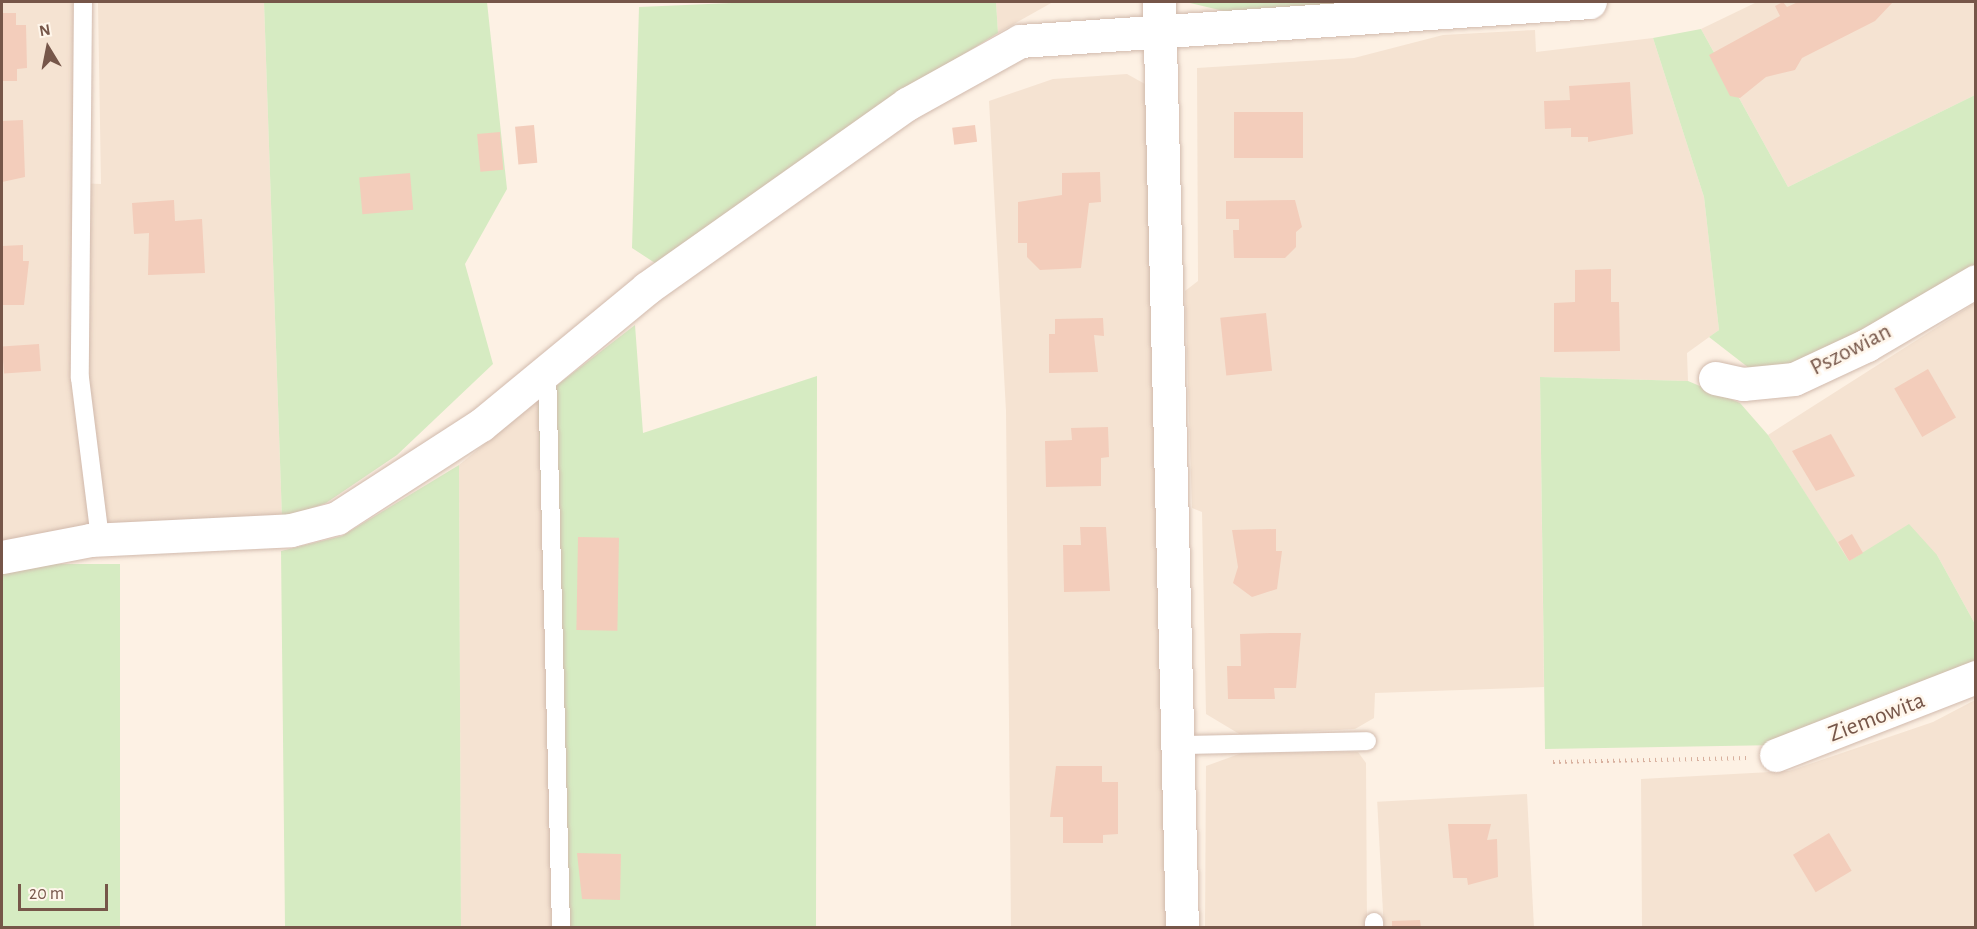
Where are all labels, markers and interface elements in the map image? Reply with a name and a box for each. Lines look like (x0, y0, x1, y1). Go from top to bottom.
north arrow (18, 18, 78, 78)
text: N (38, 21, 52, 39)
street label: Pszowian (1806, 317, 1896, 383)
street label: Ziemowita (1825, 686, 1929, 750)
scale bar (21, 872, 111, 910)
text: 20 m (29, 885, 64, 903)

